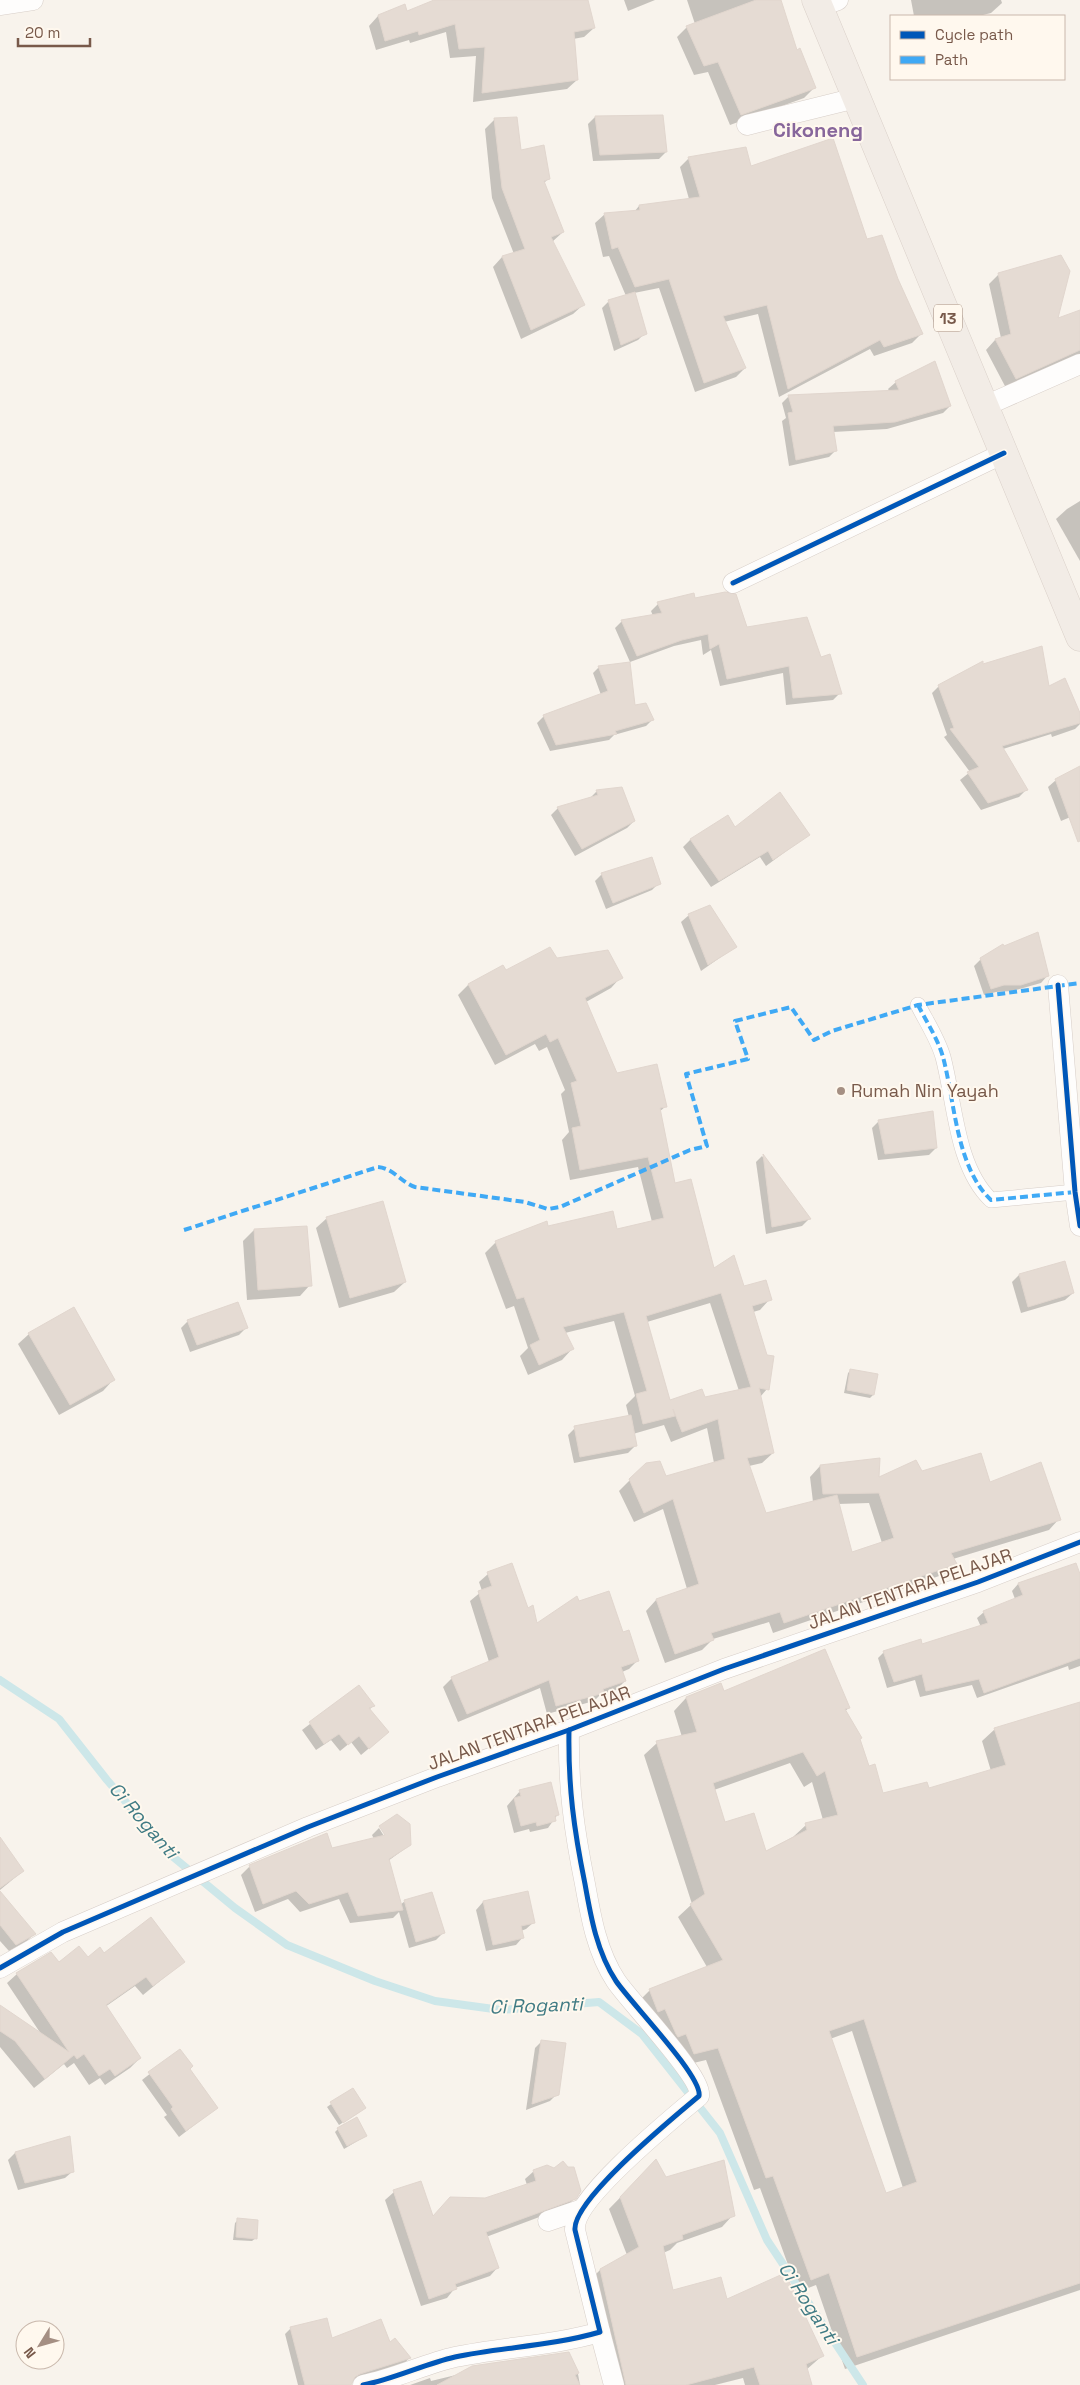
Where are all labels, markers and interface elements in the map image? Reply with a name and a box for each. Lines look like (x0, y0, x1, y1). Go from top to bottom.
scale bar (18, 15, 90, 47)
legend (890, 15, 1065, 80)
text: 20 m (25, 23, 60, 42)
text: Cycle path (935, 25, 1013, 44)
text: Path (935, 50, 968, 69)
district label: Cikoneng (773, 117, 863, 143)
road number: 13 (934, 304, 962, 332)
place label: Rumah Nin Yayah (851, 1079, 999, 1102)
marker: Rumah Nin Yayah (835, 1085, 847, 1097)
street label: JALAN TENTARA PELAJAR (805, 1543, 1015, 1634)
street label: JALAN TENTARA PELAJAR (424, 1680, 633, 1775)
water label: Ci Roganti (104, 1777, 185, 1866)
water label: Ci Roganti (489, 1991, 585, 2020)
water label: Ci Roganti (773, 2257, 846, 2351)
north arrow (15, 2320, 65, 2370)
text: N (20, 2344, 40, 2362)

